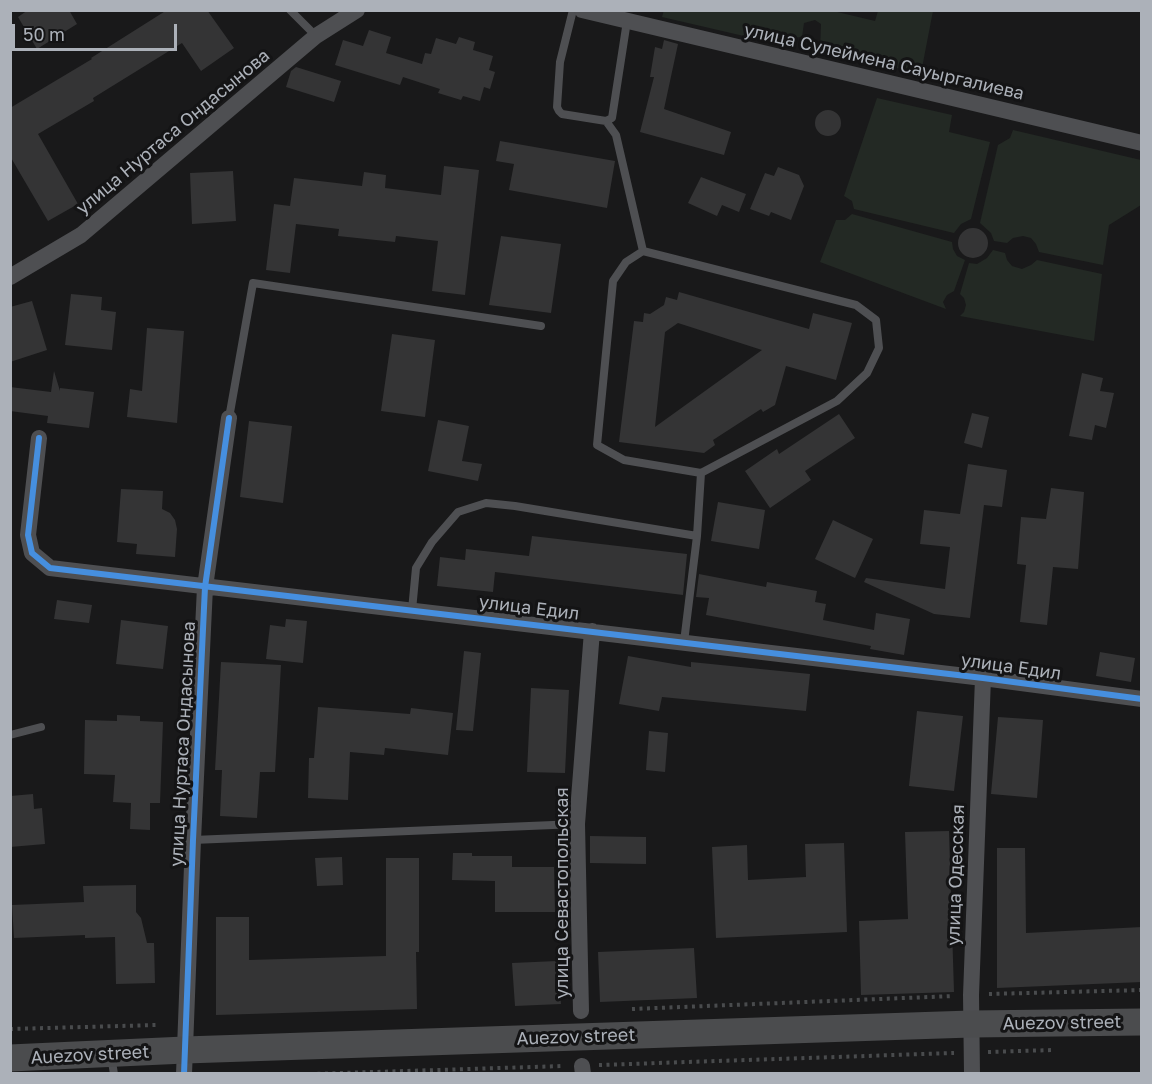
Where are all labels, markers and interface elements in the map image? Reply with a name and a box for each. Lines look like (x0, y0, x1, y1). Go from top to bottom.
scale bar (15, 12, 180, 50)
street label: улица Сулеймена Сауыргалиева (742, 19, 1026, 105)
text: 50 m (23, 23, 65, 45)
street label: улица Нуртаса Ондасынова (72, 45, 274, 219)
street label: улица Едил (478, 591, 580, 625)
street label: улица Нуртаса Ондасынова (166, 621, 200, 867)
street label: улица Едил (960, 649, 1062, 685)
street label: улица Севастопольская (551, 787, 573, 999)
street label: улица Одесская (943, 804, 969, 946)
street label: Auezov street (1002, 1011, 1122, 1035)
street label: Auezov street (516, 1024, 636, 1050)
street label: Auezov street (30, 1041, 150, 1069)

